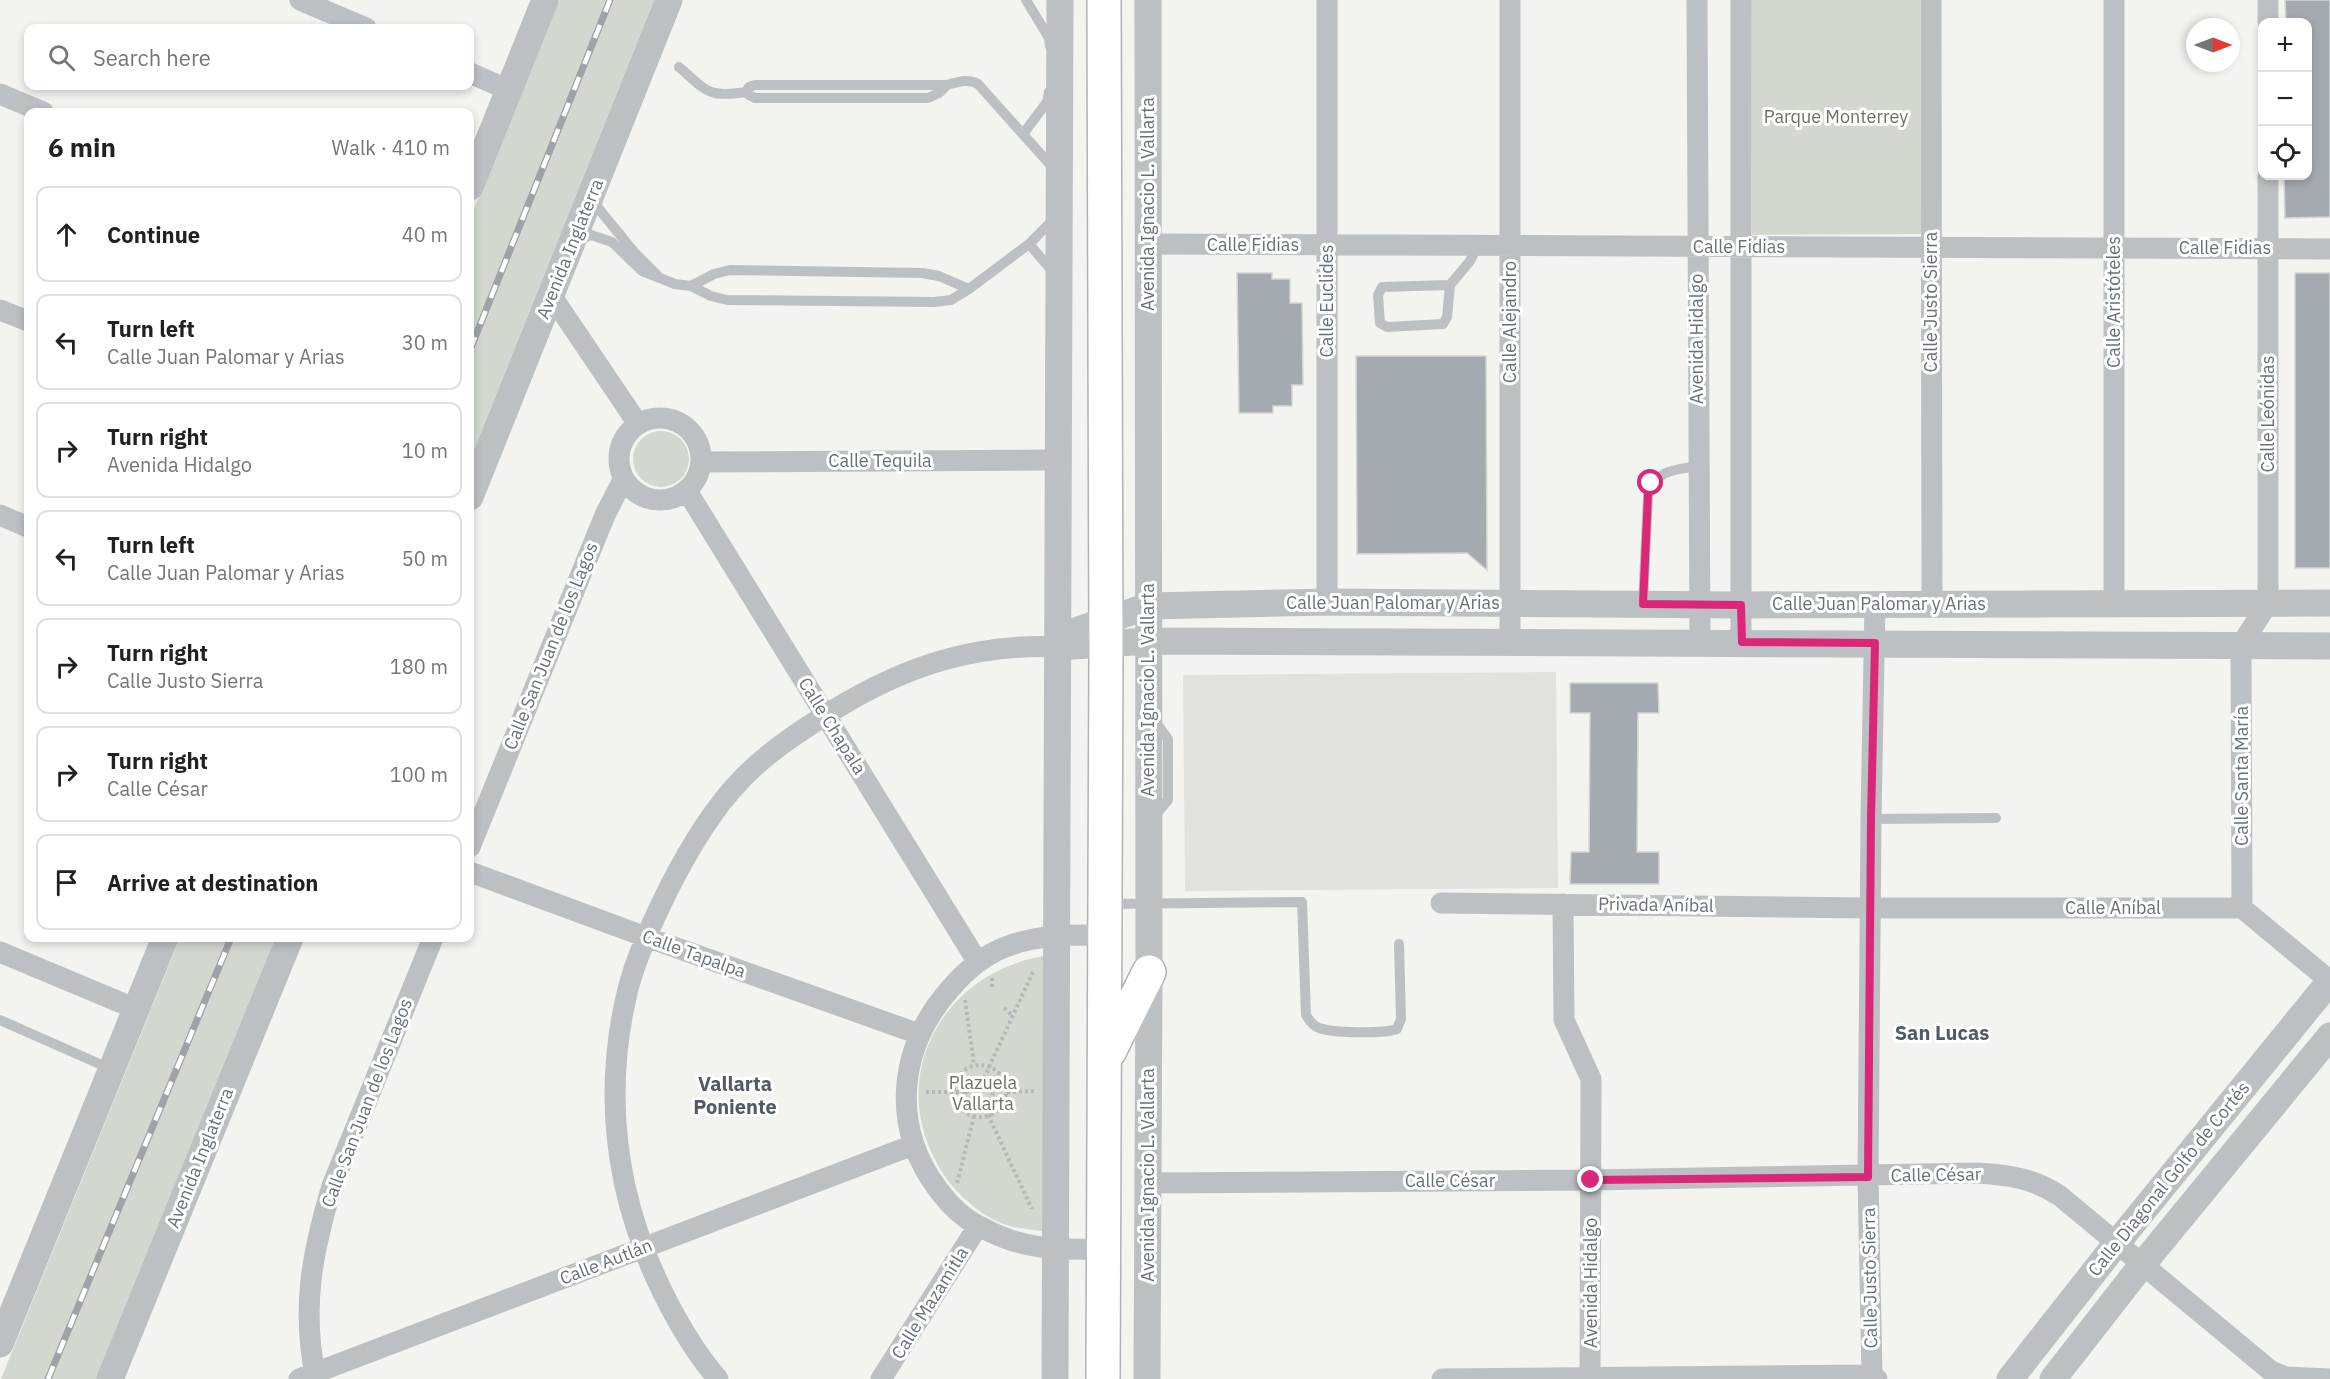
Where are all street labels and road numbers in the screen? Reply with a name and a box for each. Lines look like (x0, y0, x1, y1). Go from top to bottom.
street label: Avenida Ignacio L. Vallarta (1136, 97, 1159, 311)
street label: Avenida Inglaterra (531, 175, 608, 322)
street label: Calle Justo Sierra (1919, 231, 1942, 372)
street label: Calle Fidias (1207, 233, 1299, 256)
street label: Calle Fidias (1693, 235, 1785, 258)
street label: Calle Aristóteles (2102, 236, 2125, 368)
street label: Calle Fidias (2179, 236, 2271, 259)
street label: Calle Euclides (1315, 245, 1338, 357)
street label: Calle Alejandro (1498, 261, 1521, 383)
street label: Avenida Hidalgo (1685, 274, 1708, 404)
street label: Calle Leónidas (2256, 356, 2279, 472)
street label: Calle Tequila (828, 449, 932, 472)
street label: Calle San Juan de los Lagos (498, 539, 603, 753)
street label: Avenida Ignacio L. Vallarta (1136, 583, 1159, 797)
street label: Calle Juan Palomar y Arias (1286, 591, 1500, 614)
street label: Calle Juan Palomar y Arias (1772, 592, 1986, 615)
street label: Calle Chapala (793, 673, 872, 779)
street label: Calle Santa María (2230, 706, 2253, 846)
street label: Privada Aníbal (1598, 892, 1714, 917)
street label: Calle Aníbal (2065, 896, 2161, 919)
street label: Calle Tapalpa (639, 924, 749, 983)
street label: Calle San Juan de los Lagos (316, 995, 417, 1211)
street label: Avenida Ignacio L. Vallarta (1136, 1068, 1159, 1282)
street label: Calle Diagonal Golfo de Cortés (2083, 1077, 2254, 1281)
street label: Avenida Inglaterra (161, 1084, 238, 1231)
street label: Calle César (1890, 1162, 1982, 1187)
street label: Calle César (1405, 1169, 1496, 1192)
street label: Calle Justo Sierra (1857, 1207, 1882, 1349)
street label: Avenida Hidalgo (1579, 1218, 1602, 1348)
street label: Calle Autlán (556, 1233, 655, 1290)
street label: Calle Mazamitla (886, 1242, 973, 1363)

